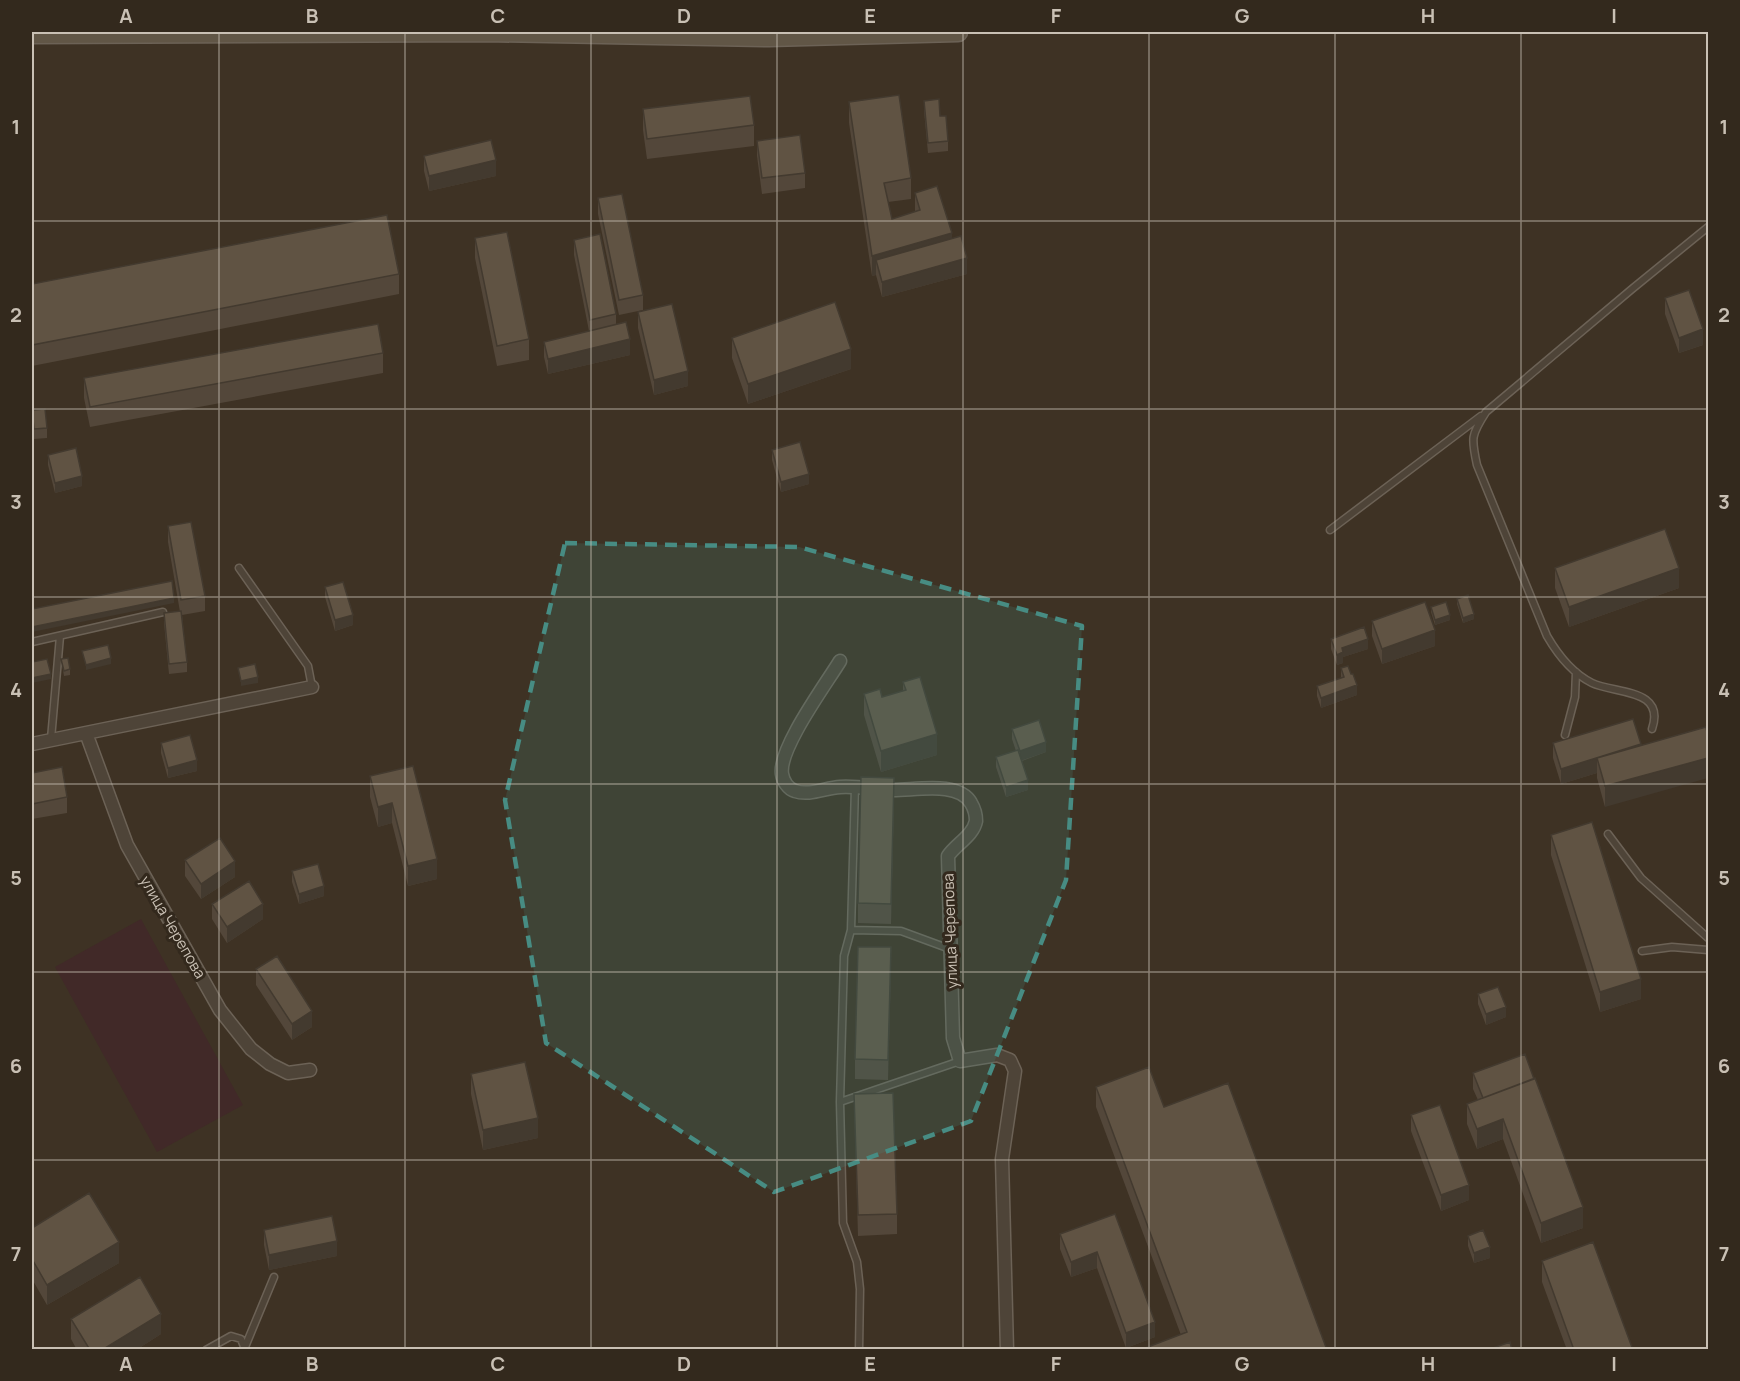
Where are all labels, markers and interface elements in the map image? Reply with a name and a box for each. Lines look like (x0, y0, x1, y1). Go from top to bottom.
text: A (119, 2, 133, 29)
text: B (306, 2, 319, 29)
text: C (491, 2, 505, 29)
text: D (677, 2, 691, 29)
text: E (864, 2, 876, 29)
text: F (1051, 2, 1062, 29)
text: G (1235, 2, 1250, 29)
text: H (1421, 2, 1435, 29)
text: I (1611, 2, 1617, 29)
text: 1 (12, 113, 20, 140)
text: 1 (1720, 113, 1728, 140)
text: 2 (10, 301, 22, 328)
text: 2 (1718, 301, 1730, 328)
text: 3 (10, 488, 22, 515)
text: 3 (1718, 488, 1730, 515)
text: 4 (10, 676, 22, 703)
text: 4 (1718, 676, 1730, 703)
text: 5 (10, 864, 22, 891)
text: 5 (1718, 864, 1730, 891)
street label: улица Черепова (135, 872, 211, 982)
street label: улица Черепова (937, 873, 963, 989)
text: 6 (10, 1052, 22, 1079)
text: 6 (1718, 1052, 1730, 1079)
text: 7 (11, 1240, 21, 1267)
text: 7 (1719, 1240, 1729, 1267)
text: A (119, 1350, 133, 1377)
text: B (306, 1350, 319, 1377)
text: C (491, 1350, 505, 1377)
text: D (677, 1350, 691, 1377)
text: E (864, 1350, 876, 1377)
text: F (1051, 1350, 1062, 1377)
text: G (1235, 1350, 1250, 1377)
text: H (1421, 1350, 1435, 1377)
text: I (1611, 1350, 1617, 1377)

